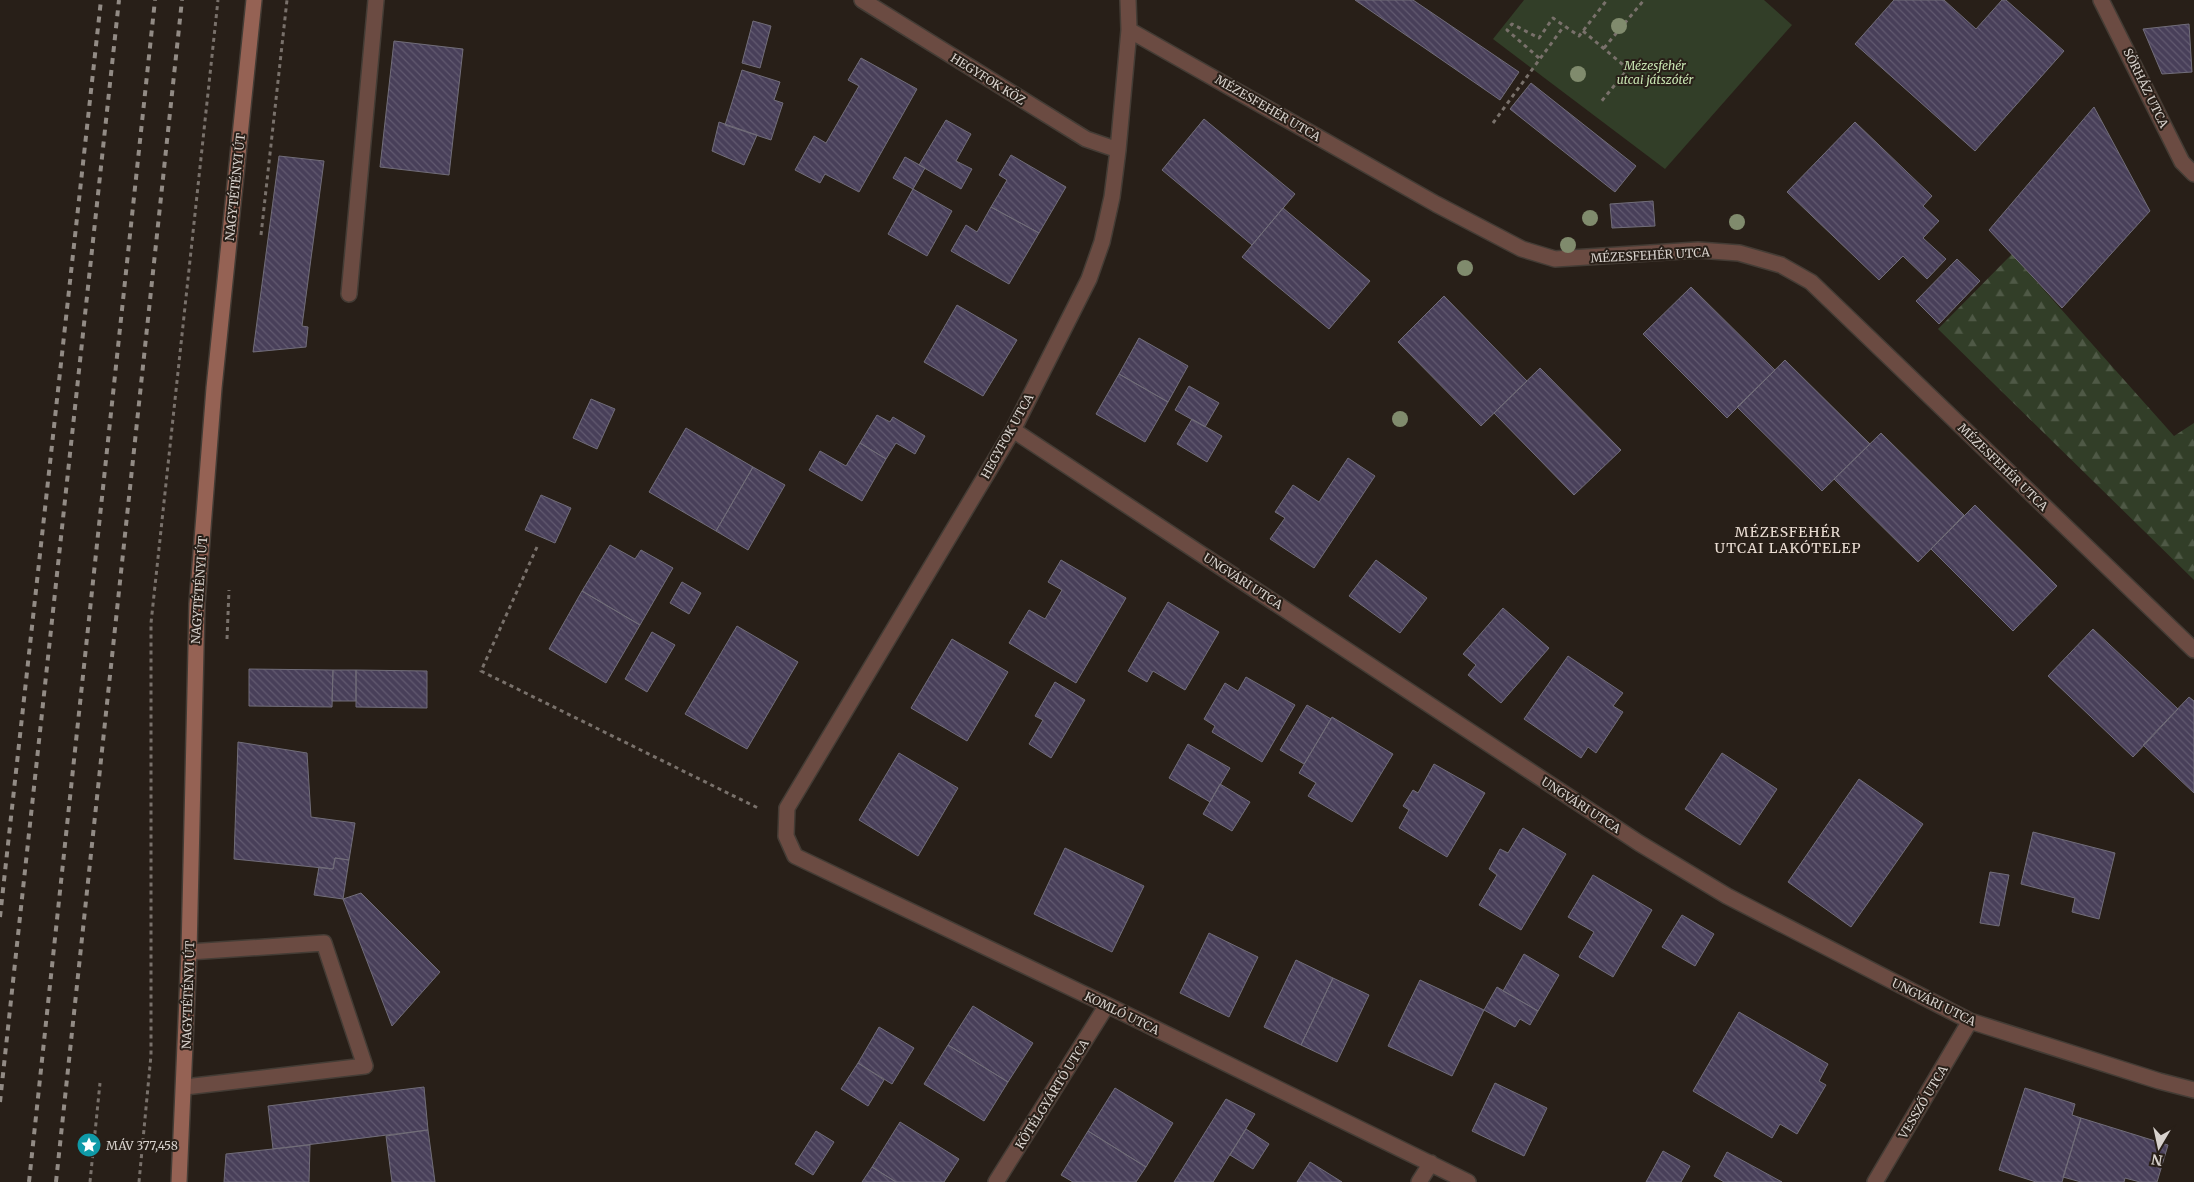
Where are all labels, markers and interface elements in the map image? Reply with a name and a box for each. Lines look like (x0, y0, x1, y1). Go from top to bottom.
street label: SÖRHÁZ UTCA (2120, 46, 2172, 131)
street label: HEGYFOK KÖZ (948, 50, 1028, 108)
park label: Mézesfehér utcai játszótér (1617, 58, 1694, 87)
street label: MÉZESFEHÉR UTCA (1213, 72, 1324, 145)
street label: NAGYTÉTÉNYI ÚT (222, 132, 248, 242)
street label: MÉZESFEHÉR UTCA (1590, 244, 1711, 266)
street label: HEGYFOK UTCA (977, 390, 1037, 481)
street label: MÉZESFEHÉR UTCA (1955, 420, 2052, 514)
district label: MÉZESFEHÉR UTCAI LAKÓTELEP (1715, 523, 1861, 557)
street label: NAGYTÉTÉNYI ÚT (188, 535, 210, 645)
street label: UNGVÁRI UTCA (1200, 550, 1286, 613)
street label: UNGVÁRI UTCA (1538, 774, 1624, 837)
street label: NAGYTÉTÉNYI ÚT (179, 940, 197, 1049)
street label: UNGVÁRI UTCA (1890, 975, 1979, 1029)
street label: KOMLÓ UTCA (1082, 988, 1162, 1038)
street label: KÖTÉLGYÁRTÓ UTCA (1012, 1036, 1092, 1152)
street label: VESSZŐ UTCA (1895, 1062, 1951, 1142)
north arrow (2134, 1122, 2184, 1172)
place icon: MÁV 377,458 (76, 1132, 102, 1158)
place label: MÁV 377,458 (106, 1138, 178, 1153)
text: N (2150, 1150, 2164, 1170)

